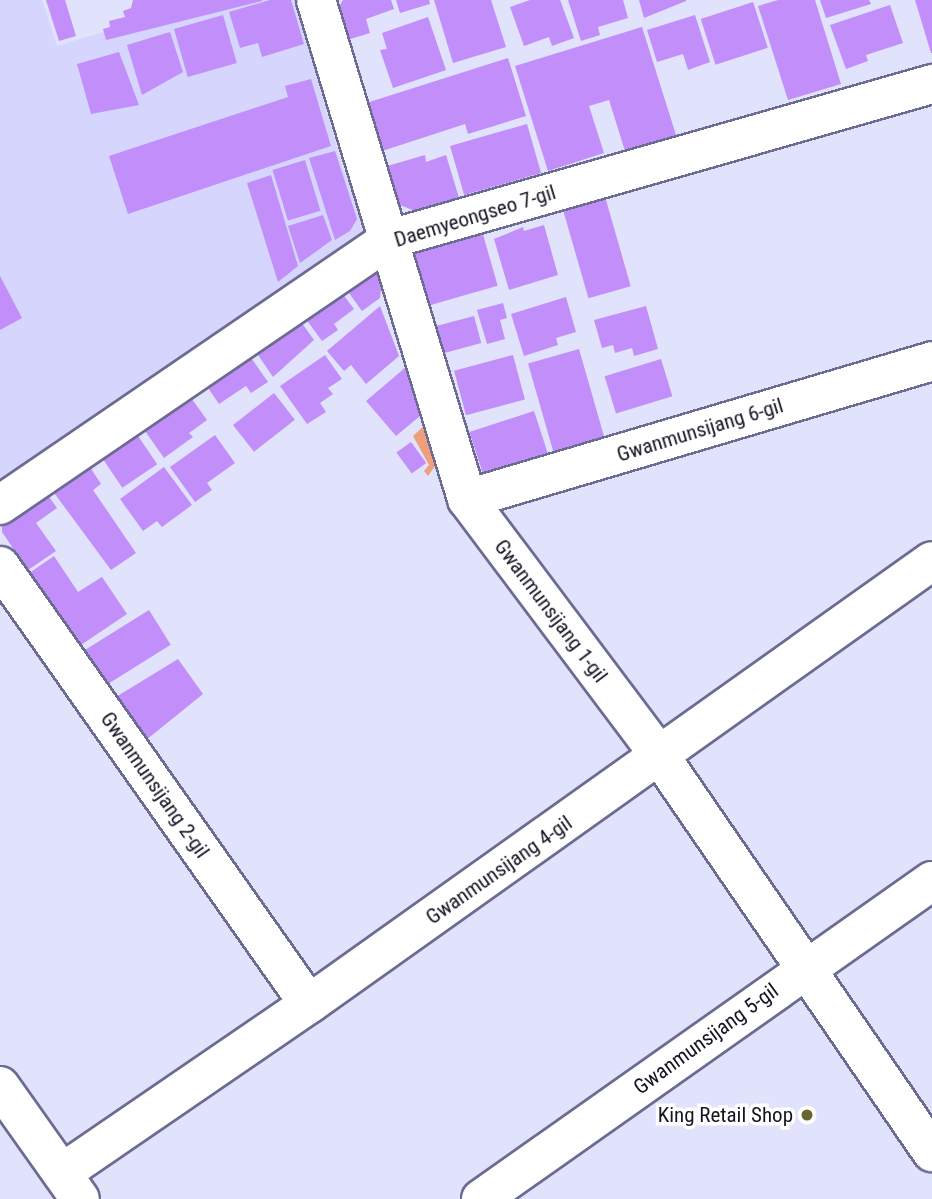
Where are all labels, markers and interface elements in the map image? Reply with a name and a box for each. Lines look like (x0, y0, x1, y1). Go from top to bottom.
street label: Daemyeongseo 7-gil (391, 179, 559, 253)
street label: Gwanmunsijang 6-gil (614, 393, 786, 467)
street label: Gwanmunsijang 1-gil (489, 535, 613, 687)
street label: Gwanmunsijang 2-gil (95, 707, 215, 863)
street label: Gwanmunsijang 4-gil (421, 810, 577, 930)
street label: Gwanmunsijang 5-gil (629, 978, 783, 1100)
place label: King Retail Shop (658, 1102, 793, 1128)
marker: King Retail Shop (799, 1107, 815, 1123)

